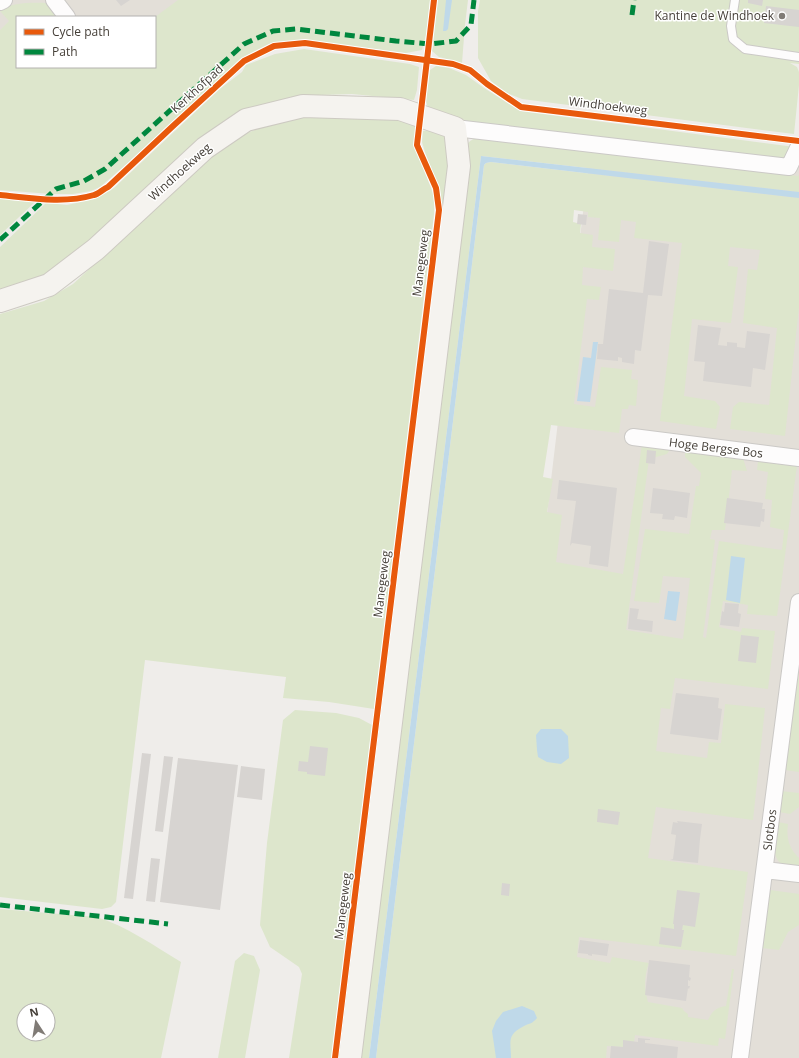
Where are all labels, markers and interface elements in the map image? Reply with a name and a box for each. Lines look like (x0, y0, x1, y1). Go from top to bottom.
place label: Kantine de Windhoek (654, 7, 775, 24)
marker: Kantine de Windhoek (777, 11, 787, 21)
legend (16, 16, 156, 68)
text: Cycle path (52, 23, 110, 40)
text: Path (52, 43, 78, 60)
street label: Kerkhofpad (167, 60, 227, 117)
street label: Windhoekweg (568, 92, 649, 119)
street label: Windhoekweg (145, 139, 215, 204)
street label: Manegeweg (408, 228, 433, 297)
street label: Hoge Bergse Bos (668, 433, 764, 462)
street label: Manegeweg (369, 549, 394, 618)
street label: Slotbos (759, 808, 780, 852)
street label: Manegeweg (330, 871, 355, 940)
north arrow (16, 1002, 56, 1042)
text: N (28, 1003, 40, 1020)

